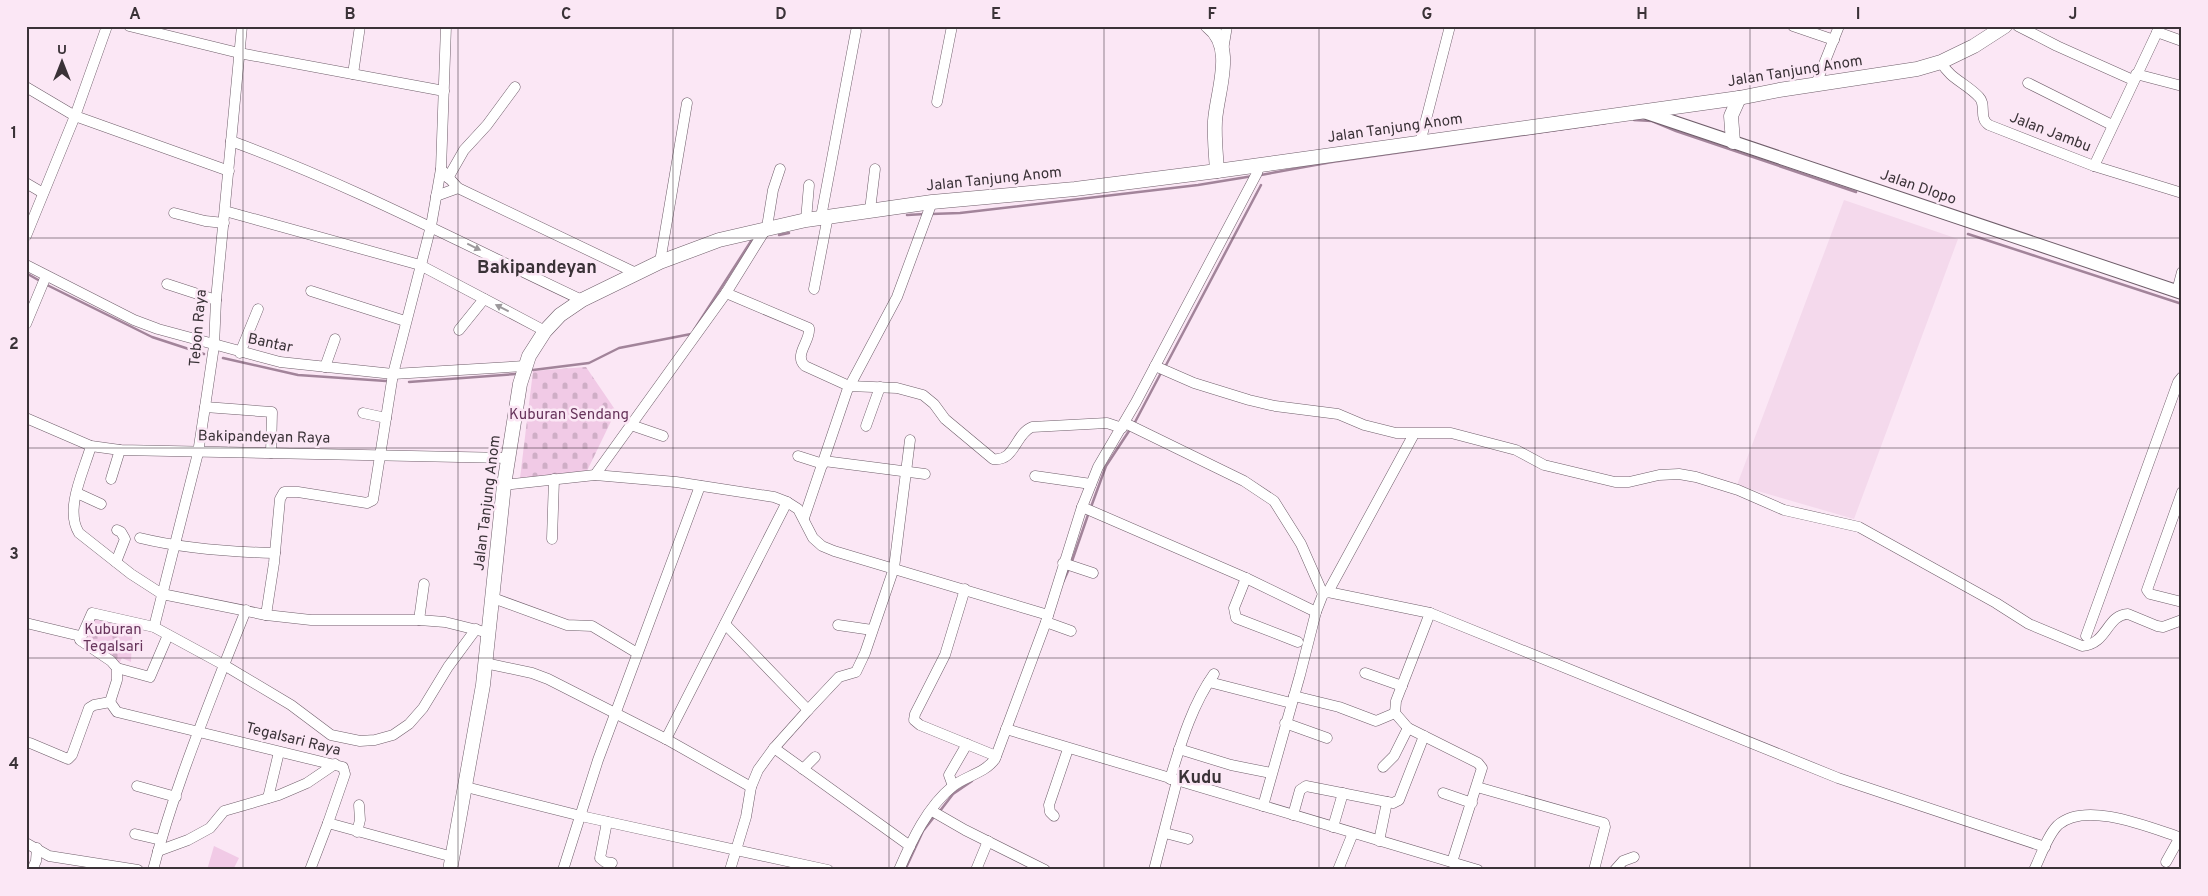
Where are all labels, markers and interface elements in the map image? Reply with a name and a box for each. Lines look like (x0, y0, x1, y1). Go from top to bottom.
text: A (129, 5, 141, 25)
text: B (344, 5, 356, 25)
text: C (561, 5, 571, 25)
text: D (775, 5, 787, 25)
text: E (991, 5, 1001, 25)
text: F (1207, 5, 1217, 25)
text: G (1422, 5, 1432, 25)
text: H (1636, 5, 1648, 25)
text: I (1856, 5, 1860, 25)
text: J (2069, 5, 2077, 25)
north arrow (38, 38, 88, 88)
text: U (57, 42, 67, 59)
street label: Jalan Tanjung Anom (1726, 52, 1864, 92)
street label: Jalan Jambu (2006, 109, 2094, 157)
street label: Jalan Tanjung Anom (1326, 110, 1464, 148)
text: 1 (11, 124, 17, 144)
street label: Jalan Tanjung Anom (925, 163, 1063, 197)
street label: Jalan Dlopo (1877, 166, 1959, 210)
one-way arrow (467, 243, 482, 252)
district label: Bakipandeyan (477, 257, 597, 280)
street label: Tebon Raya (186, 289, 212, 367)
one-way arrow (494, 304, 509, 312)
street label: Bantar (246, 330, 294, 358)
text: 2 (9, 335, 19, 355)
park label: Kuburan Sendang (509, 406, 629, 425)
street label: Bakipandeyan Raya (198, 427, 330, 449)
street label: Jalan Tanjung Anom (470, 434, 506, 572)
text: 3 (9, 545, 19, 565)
park label: Kuburan Tegalsari (83, 621, 143, 657)
street label: Tegalsari Raya (243, 719, 343, 761)
text: 4 (9, 755, 19, 775)
district label: Kudu (1178, 767, 1222, 790)

